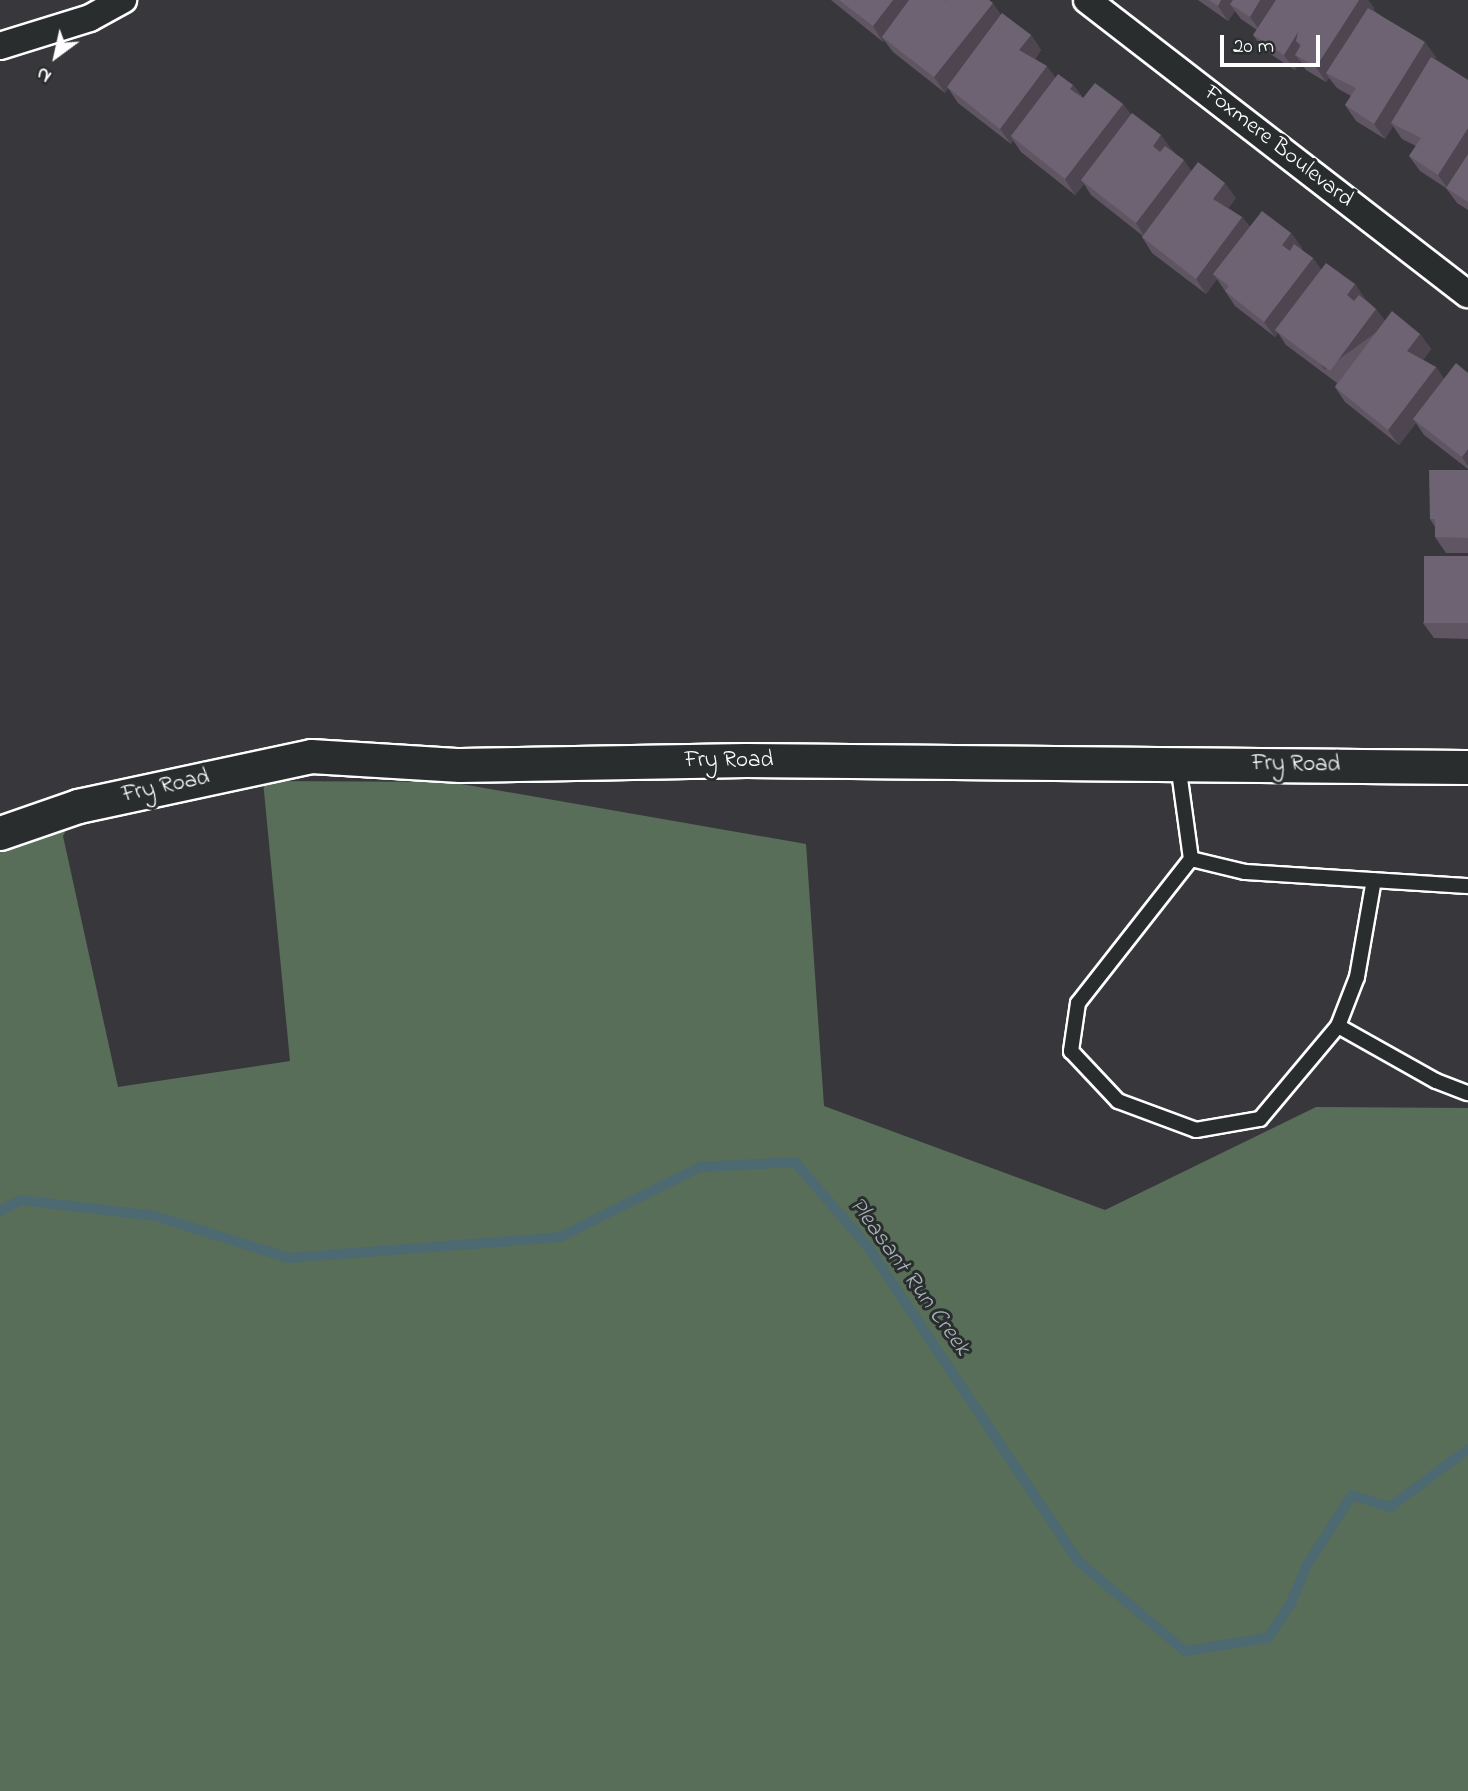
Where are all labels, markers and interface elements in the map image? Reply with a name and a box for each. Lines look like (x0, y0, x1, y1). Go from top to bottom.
north arrow (21, 21, 91, 91)
scale bar (1223, 21, 1323, 65)
text: 20 m (1233, 32, 1274, 62)
text: N (32, 59, 57, 89)
street label: Foxmere Boulevard (1198, 80, 1358, 214)
street label: Fry Road (685, 747, 773, 775)
street label: Fry Road (1251, 750, 1341, 780)
street label: Fry Road (120, 764, 212, 810)
water label: Pleasant Run Creek (842, 1192, 976, 1362)

